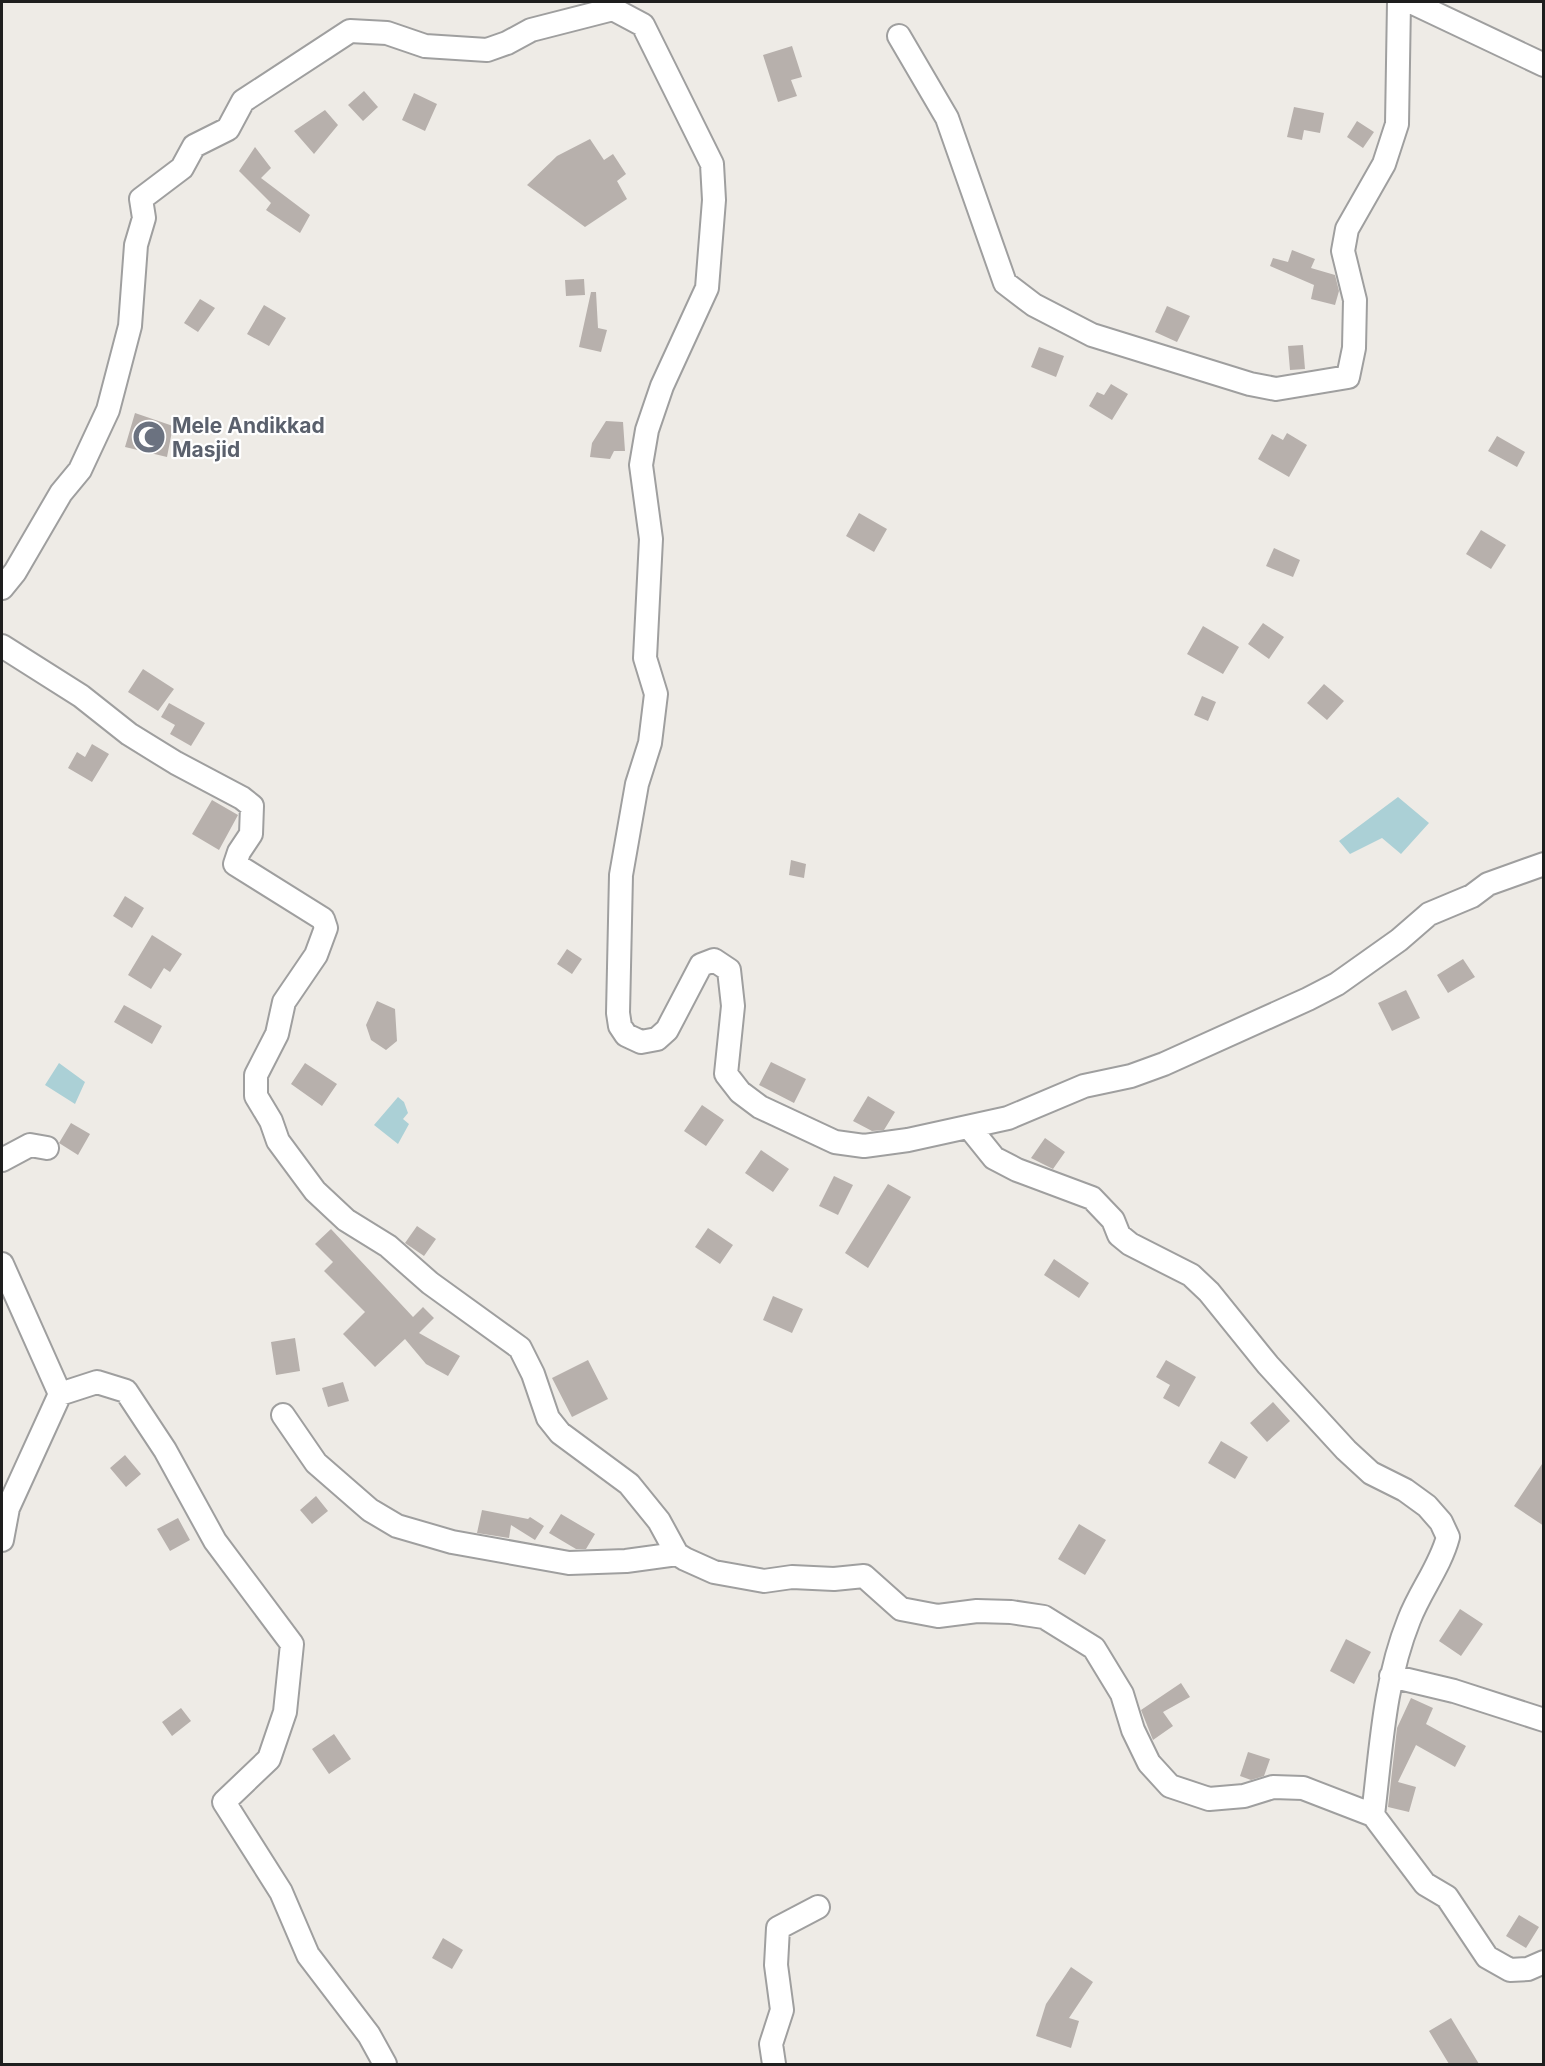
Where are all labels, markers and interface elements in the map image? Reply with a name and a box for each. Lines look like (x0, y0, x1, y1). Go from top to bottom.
place label: Mele Andikkad Masjid (172, 413, 325, 462)
mosque icon: Mele Andikkad Masjid (131, 419, 167, 455)

